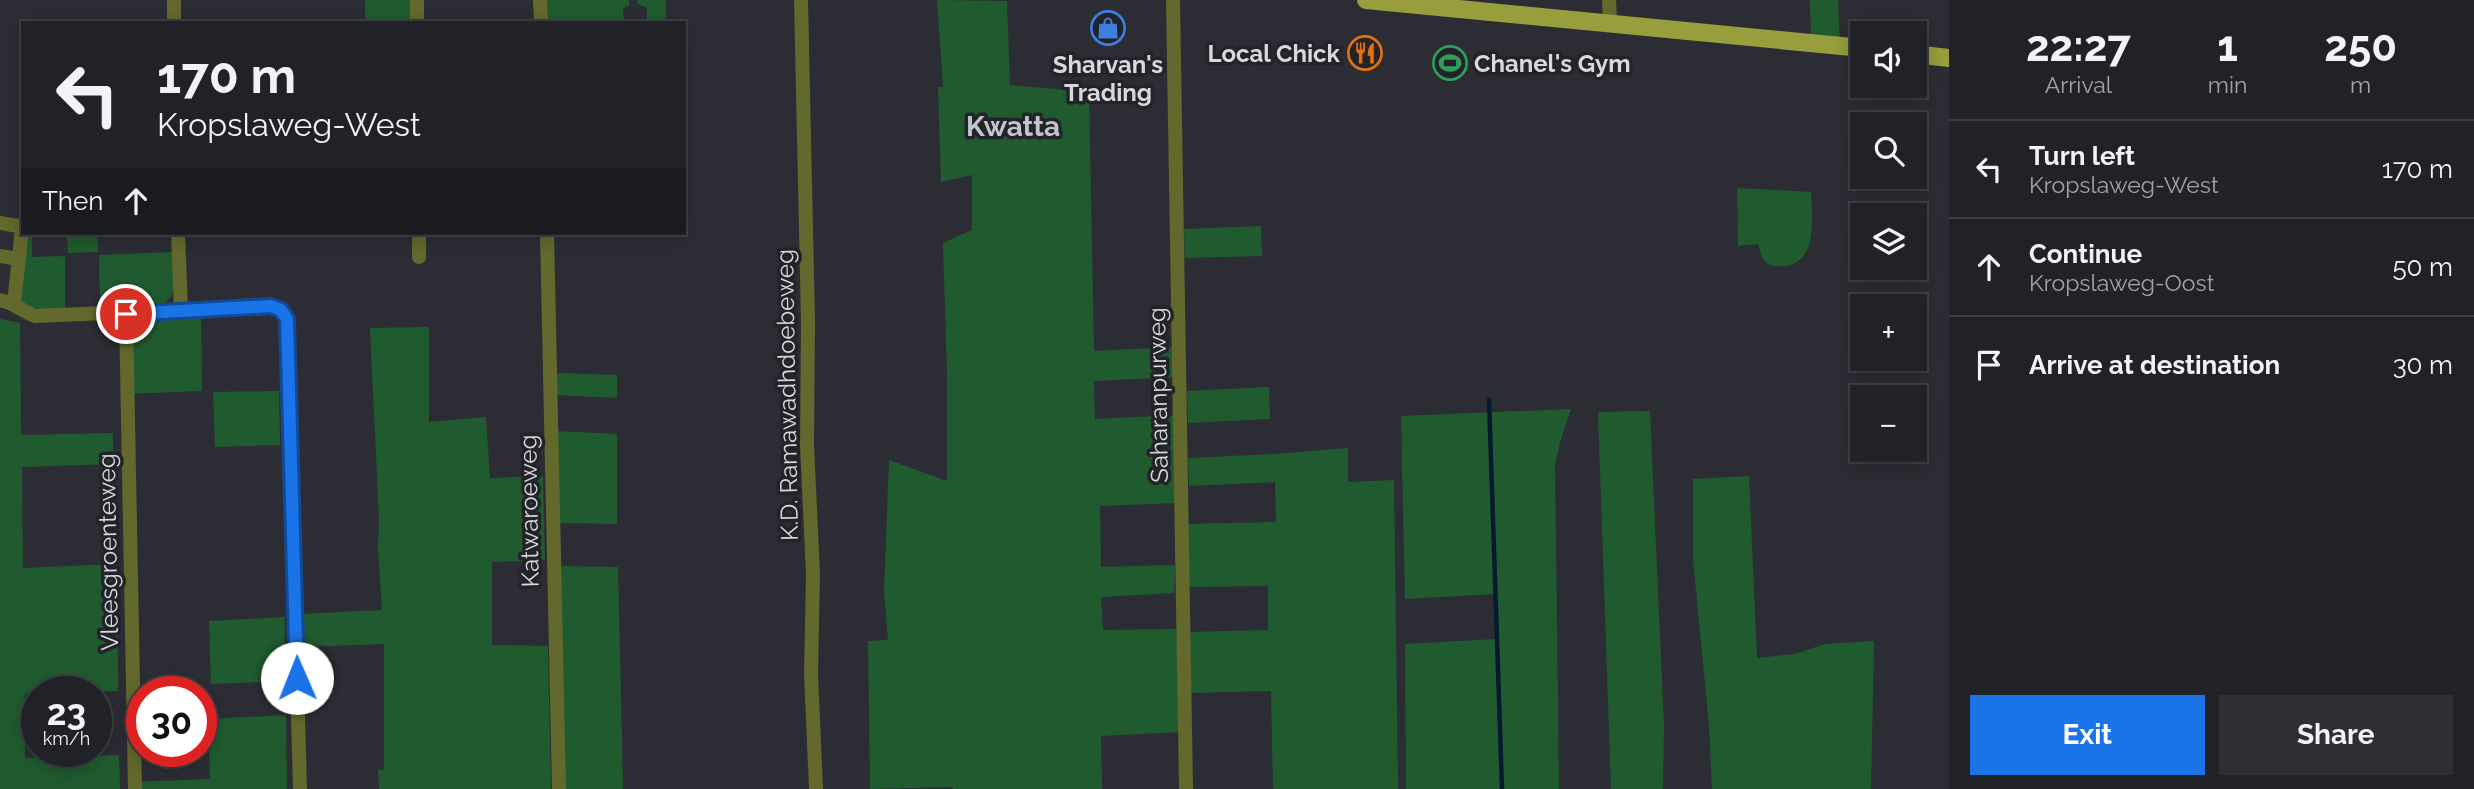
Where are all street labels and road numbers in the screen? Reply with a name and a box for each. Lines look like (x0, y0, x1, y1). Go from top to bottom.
street label: K.D. Ramawadhdoebeweg (770, 249, 804, 541)
street label: Saharanpurweg (1142, 307, 1174, 483)
street label: Katwaroeweg (513, 434, 545, 588)
street label: Vleesgroenteweg (92, 453, 124, 651)

